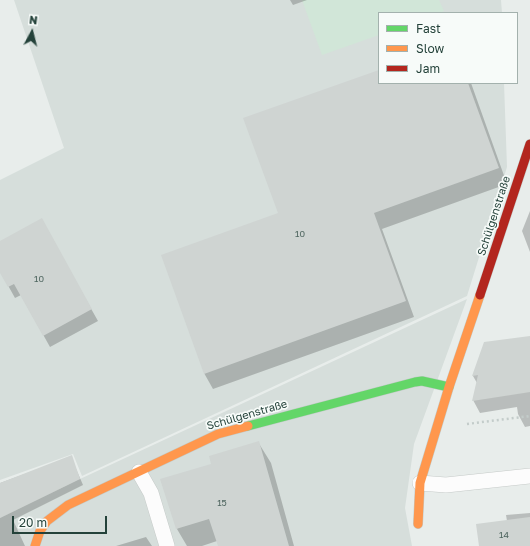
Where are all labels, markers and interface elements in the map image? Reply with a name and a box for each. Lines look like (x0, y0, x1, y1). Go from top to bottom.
north arrow (12, 12, 52, 52)
legend (378, 12, 518, 84)
text: N (29, 13, 38, 27)
text: Fast (416, 21, 441, 36)
text: Slow (416, 41, 444, 56)
text: Jam (416, 61, 440, 76)
street label: Schülgenstraße (475, 174, 513, 258)
house number: 10 (295, 229, 305, 239)
house number: 10 (34, 274, 44, 284)
street label: Schülgenstraße (205, 397, 289, 433)
house number: 15 (217, 498, 227, 508)
scale bar (14, 508, 109, 534)
text: 20 m (19, 515, 47, 530)
house number: 14 (499, 530, 509, 540)

